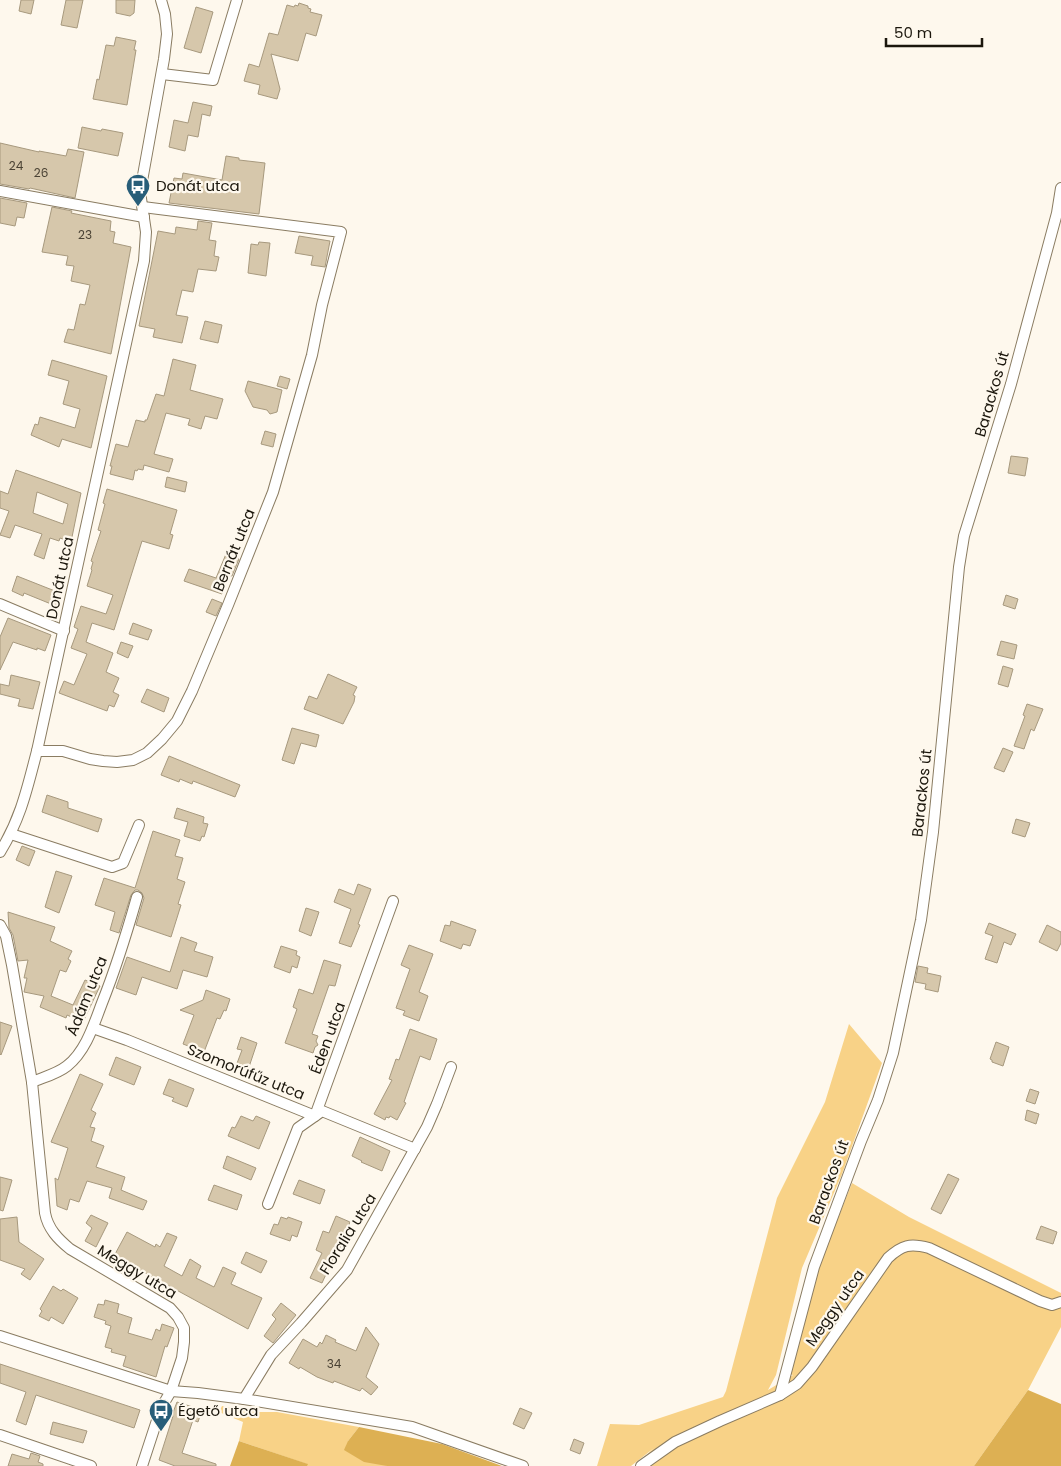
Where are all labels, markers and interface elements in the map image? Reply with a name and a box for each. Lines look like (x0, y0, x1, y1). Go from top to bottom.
scale bar (886, 15, 982, 47)
text: 50 m (894, 22, 932, 43)
house number: 24 (9, 157, 24, 174)
house number: 26 (34, 164, 48, 181)
bus stop icon: Donát utca (125, 173, 151, 207)
place label: Donát utca (156, 175, 240, 196)
house number: 23 (78, 226, 92, 243)
street label: Barackos út (969, 348, 1014, 439)
street label: Bernát utca (207, 505, 260, 594)
street label: Donát utca (41, 535, 78, 621)
street label: Barackos út (906, 748, 937, 838)
street label: Ádám utca (61, 953, 112, 1039)
street label: Éden utca (305, 999, 350, 1077)
street label: Szomorúfűz utca (184, 1038, 308, 1105)
street label: Barackos út (804, 1137, 854, 1227)
street label: Floralia utca (314, 1189, 381, 1278)
street label: Meggy utca (94, 1240, 181, 1304)
street label: Meggy utca (800, 1265, 869, 1350)
house number: 34 (327, 1355, 342, 1372)
bus stop icon: Égető utca (148, 1398, 174, 1432)
place label: Égető utca (178, 1400, 259, 1421)

